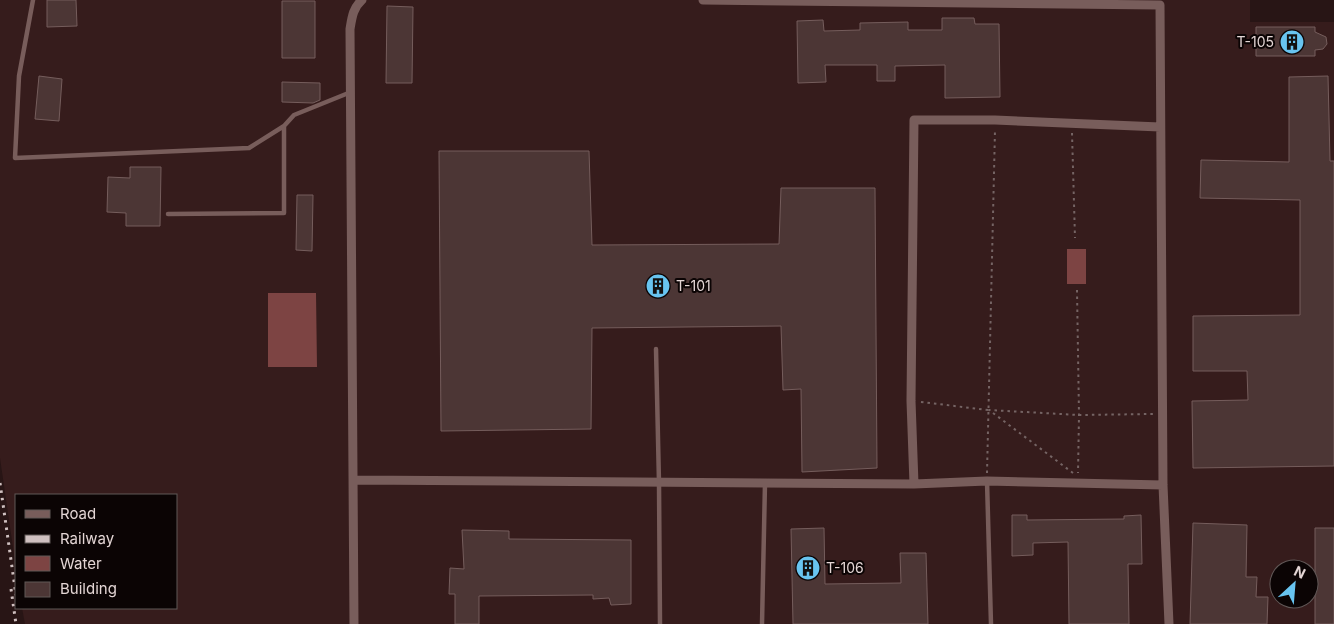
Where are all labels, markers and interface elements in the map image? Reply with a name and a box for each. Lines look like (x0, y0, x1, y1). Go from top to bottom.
building icon: Т-105 (1279, 29, 1305, 55)
place label: Т-105 (1237, 33, 1274, 50)
building icon: Т-101 (645, 273, 671, 299)
place label: Т-101 (676, 277, 711, 294)
legend (15, 494, 178, 609)
text: Road (60, 504, 96, 523)
text: Railway (60, 529, 115, 548)
text: Water (60, 554, 102, 573)
building icon: Т-106 (795, 555, 821, 581)
place label: Т-106 (826, 559, 864, 576)
north arrow (1269, 559, 1319, 609)
text: N (1291, 562, 1308, 582)
text: Building (60, 579, 117, 598)

